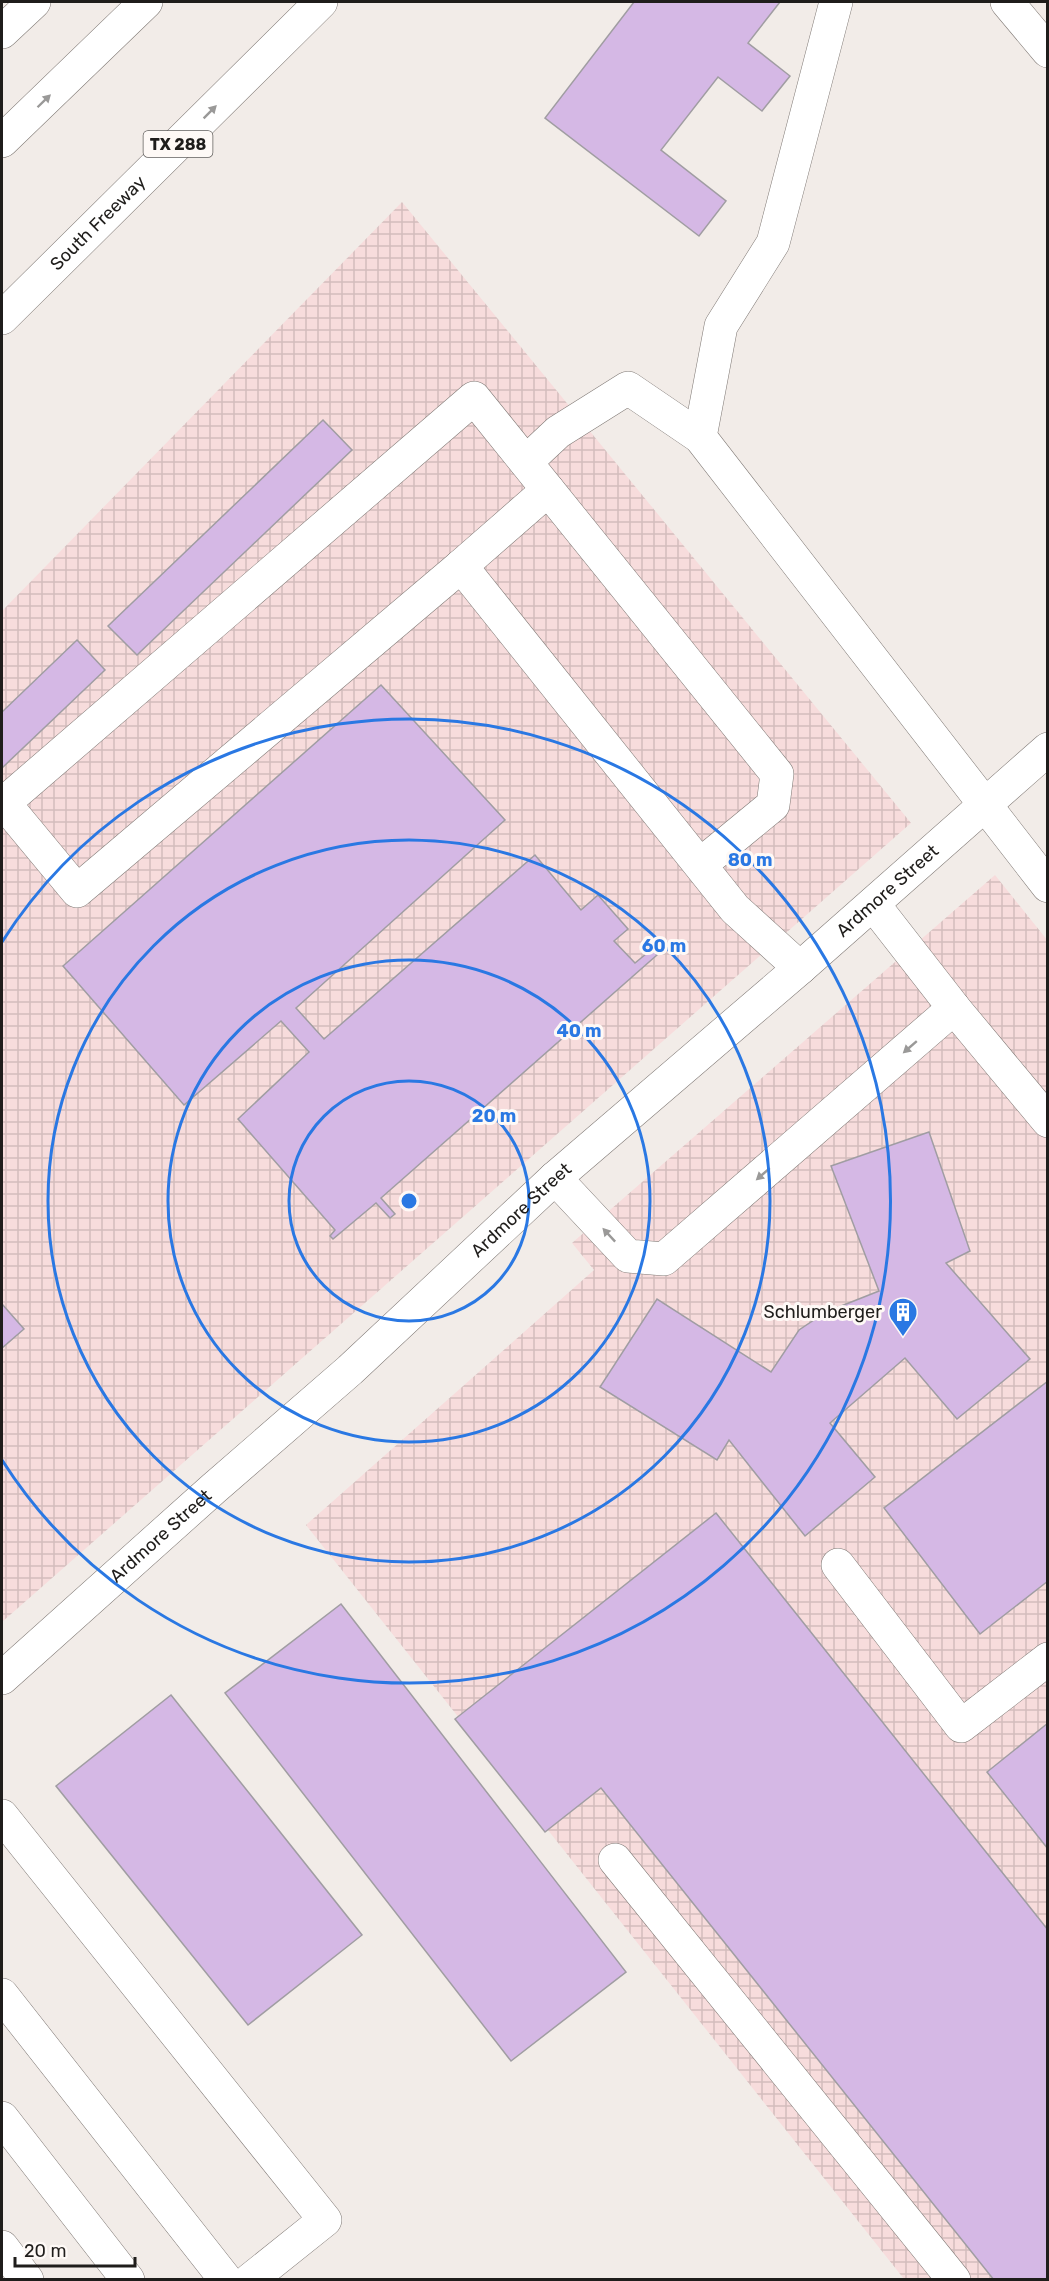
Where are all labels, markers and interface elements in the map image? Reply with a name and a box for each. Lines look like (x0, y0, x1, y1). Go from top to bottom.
one-way arrow (36, 94, 50, 108)
one-way arrow (203, 105, 217, 119)
road number: TX 288 (144, 131, 213, 157)
street label: South Freeway (46, 171, 150, 275)
street label: Ardmore Street (832, 840, 943, 942)
text: 80 m (728, 849, 772, 871)
text: 60 m (642, 935, 686, 957)
text: 40 m (557, 1020, 601, 1042)
one-way arrow (902, 1040, 918, 1053)
text: 20 m (472, 1105, 516, 1127)
street label: Ardmore Street (466, 1158, 576, 1262)
one-way arrow (756, 1167, 771, 1180)
centre of rings (399, 1191, 419, 1211)
one-way arrow (602, 1229, 616, 1243)
building icon: Schlumberger (887, 1296, 919, 1338)
place label: Schlumberger (764, 1301, 882, 1323)
street label: Ardmore Street (105, 1485, 216, 1587)
scale bar (15, 2230, 135, 2268)
text: 20 m (24, 2240, 66, 2262)

